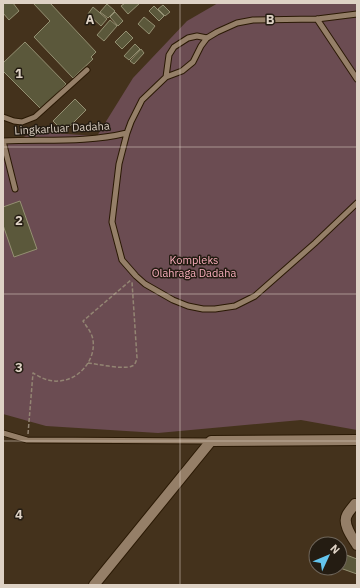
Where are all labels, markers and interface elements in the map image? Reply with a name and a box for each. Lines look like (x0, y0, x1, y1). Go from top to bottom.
text: A (86, 11, 95, 28)
text: B (266, 11, 275, 28)
text: 1 (15, 65, 23, 82)
street label: Lingkarluar Dadaha (14, 119, 110, 137)
text: 2 (15, 212, 23, 229)
park label: Kompleks Olahraga Dadaha (152, 253, 236, 280)
text: 3 (15, 359, 23, 376)
text: 4 (15, 506, 23, 523)
north arrow (308, 536, 348, 576)
text: N (327, 541, 343, 557)

